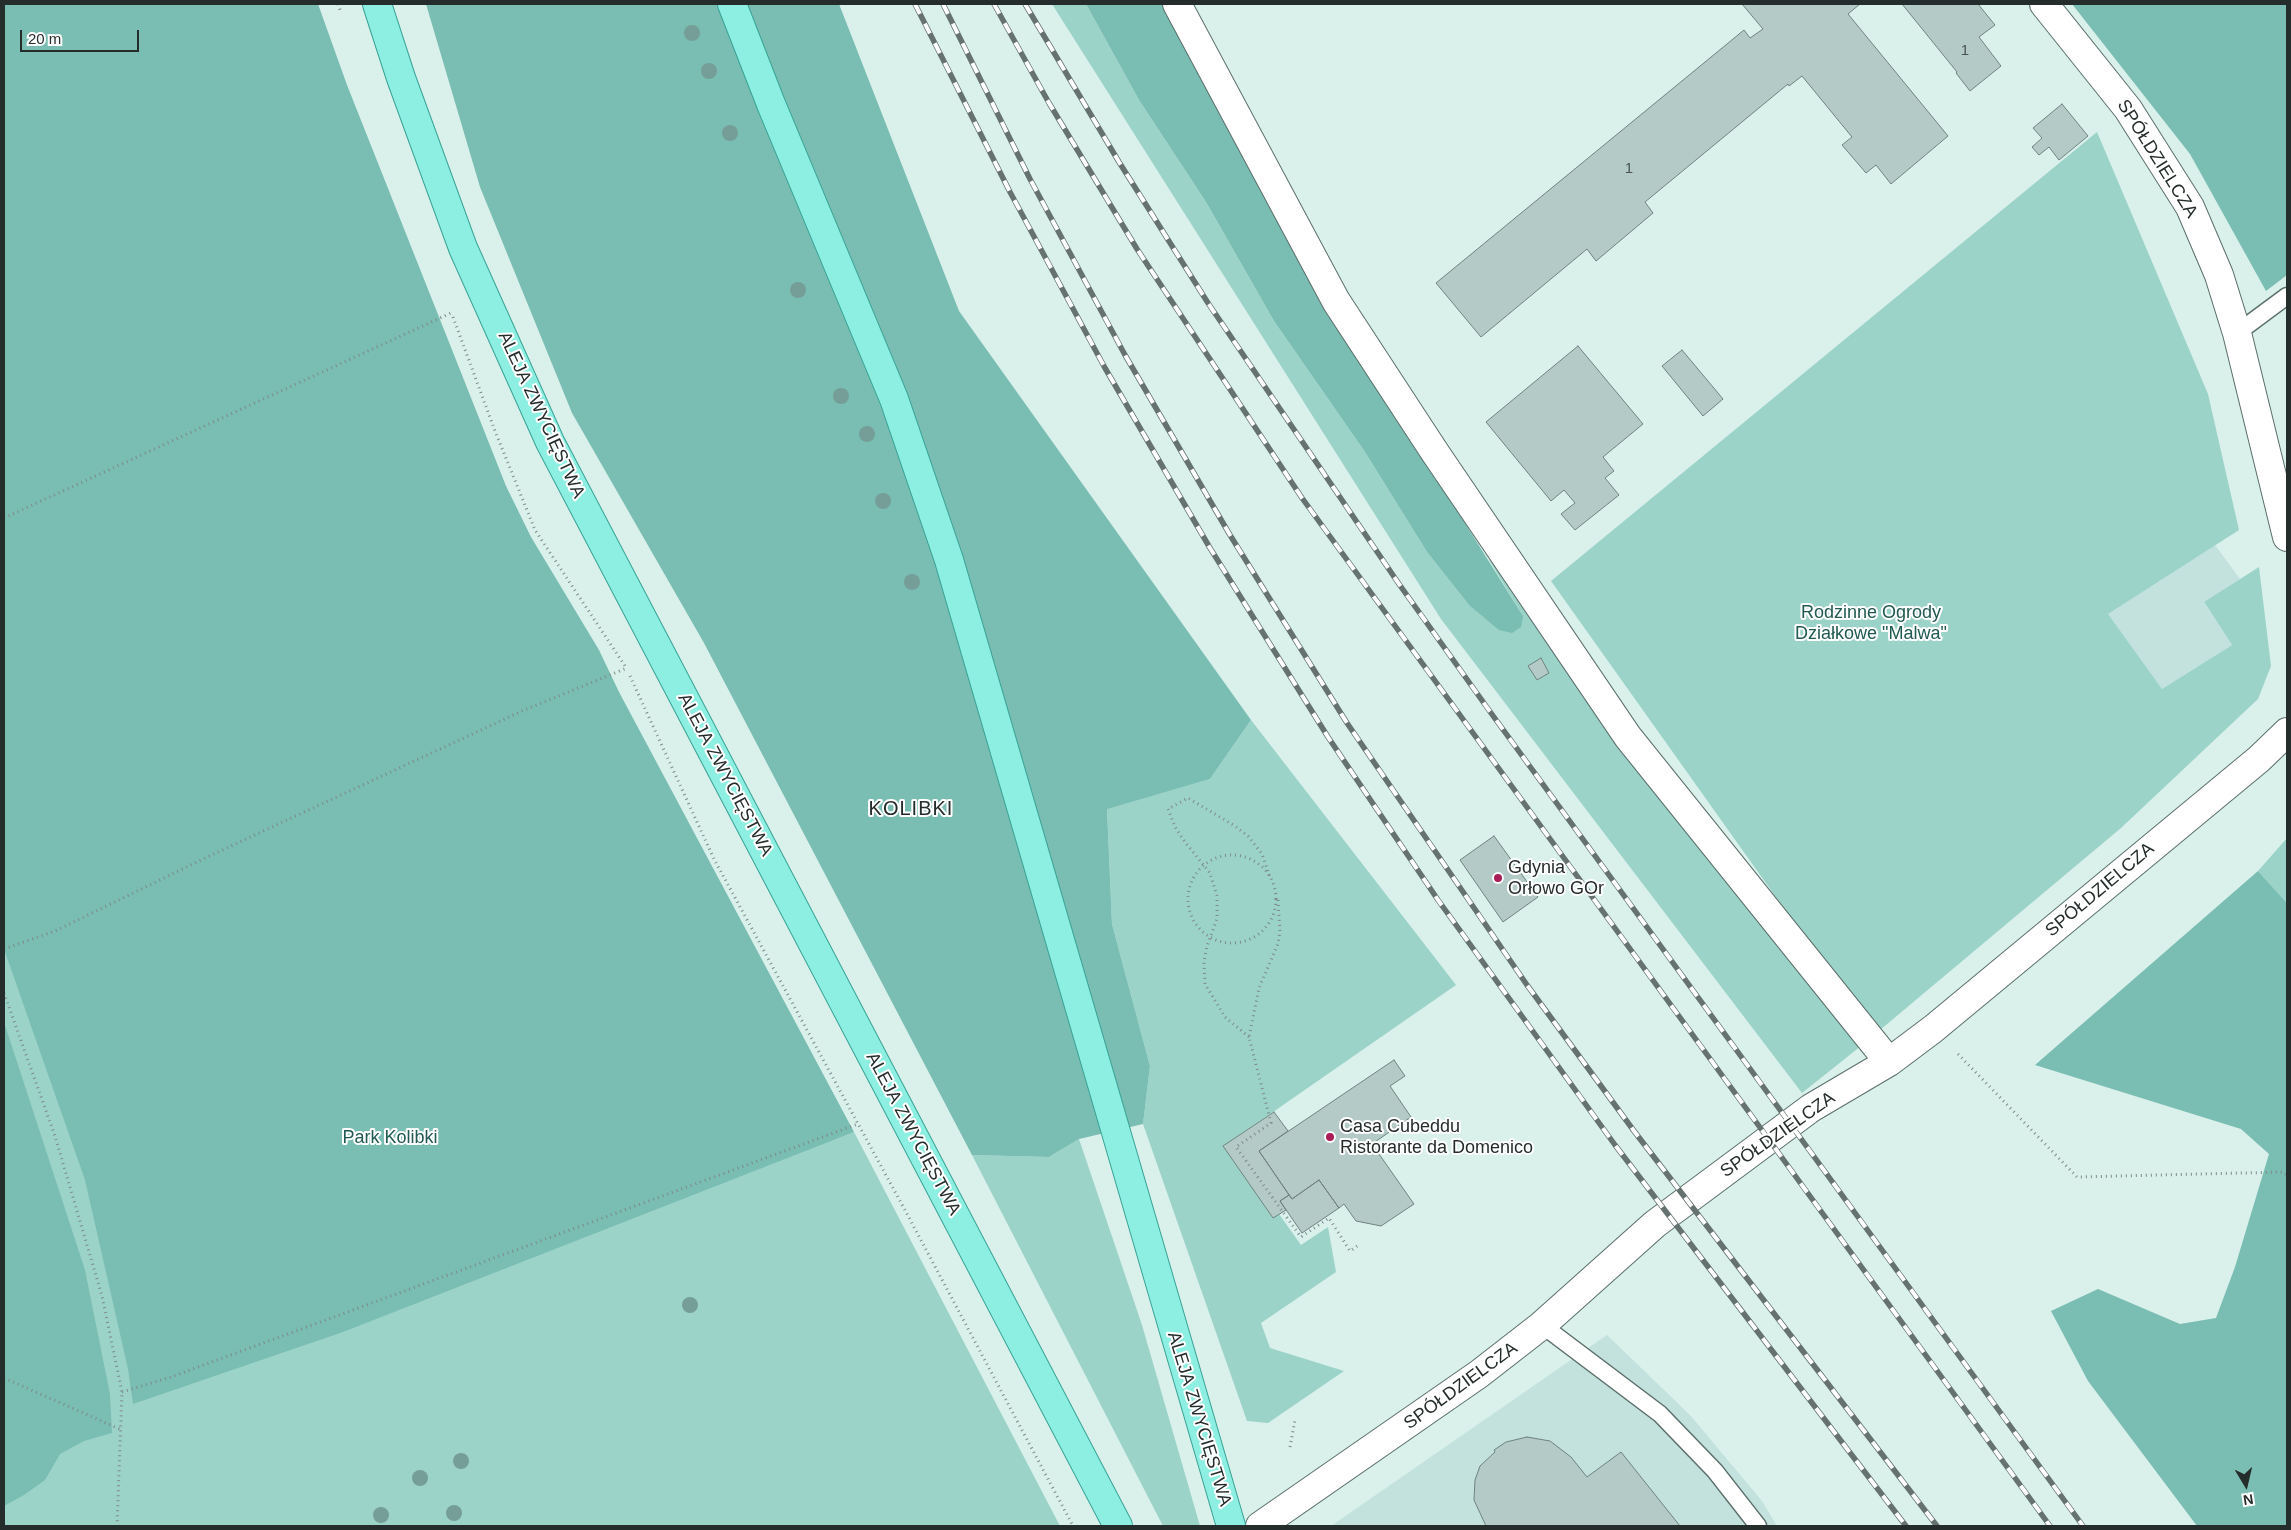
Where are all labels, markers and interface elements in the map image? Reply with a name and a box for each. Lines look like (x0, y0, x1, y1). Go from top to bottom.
scale bar (22, 20, 141, 52)
text: 20 m (28, 30, 61, 47)
house number: 1 (1961, 42, 1969, 60)
street label: SPÓŁDZIELCZA (2112, 96, 2202, 222)
house number: 1 (1625, 160, 1633, 178)
street label: ALEJA ZWYCIĘSTWA (493, 328, 589, 502)
park label: Rodzinne Ogrody Działkowe "Malwa" (1795, 602, 1947, 644)
street label: ALEJA ZWYCIĘSTWA (673, 690, 777, 860)
district label: KOLIBKI (868, 797, 954, 821)
street label: SPÓŁDZIELCZA (2041, 838, 2159, 942)
place label: Gdynia Orłowo GOr (1508, 857, 1604, 900)
marker: Gdynia Orłowo GOr (1492, 872, 1504, 884)
street label: ALEJA ZWYCIĘSTWA (861, 1049, 965, 1219)
street label: SPÓŁDZIELCZA (1716, 1087, 1840, 1183)
place label: Casa Cubeddu Ristorante da Domenico (1340, 1116, 1533, 1158)
park label: Park Kolibki (342, 1127, 438, 1149)
marker: Casa Cubeddu Ristorante da Domenico (1324, 1131, 1336, 1143)
street label: ALEJA ZWYCIĘSTWA (1162, 1329, 1236, 1509)
street label: SPÓŁDZIELCZA (1400, 1338, 1522, 1434)
north arrow (2221, 1460, 2271, 1510)
text: N (2242, 1491, 2255, 1509)

